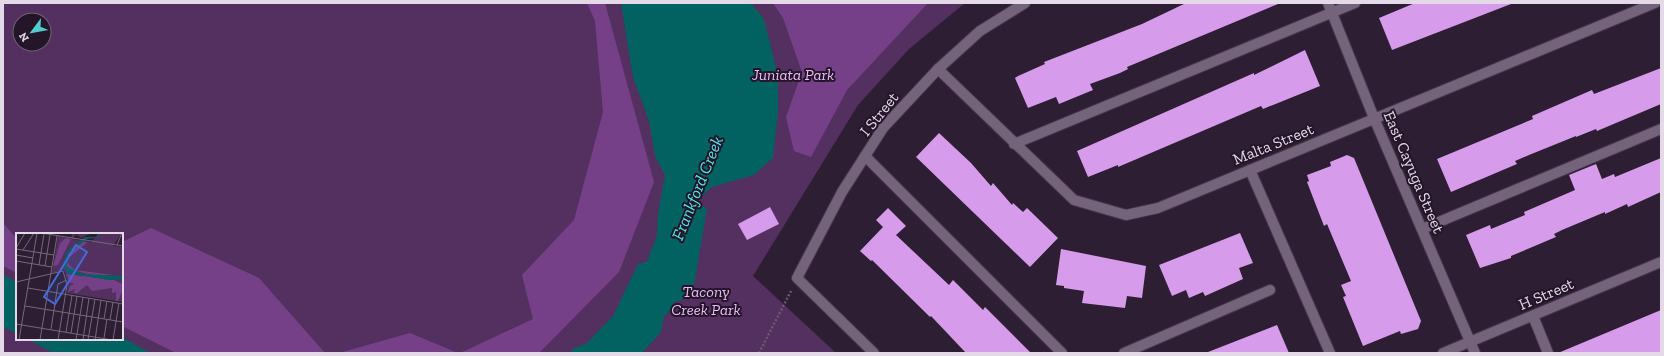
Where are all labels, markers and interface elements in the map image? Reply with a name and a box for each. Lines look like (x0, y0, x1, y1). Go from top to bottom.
north arrow (12, 12, 52, 52)
text: N (16, 30, 32, 44)
park label: Juniata Park (751, 65, 834, 84)
street label: I Street (856, 88, 902, 140)
street label: East Cayuga Street (1380, 108, 1448, 236)
street label: Malta Street (1230, 119, 1316, 169)
water label: Frankford Creek (667, 133, 727, 243)
inset map (16, 233, 123, 340)
street label: H Street (1516, 274, 1576, 314)
park label: Tacony Creek Park (671, 282, 741, 319)

